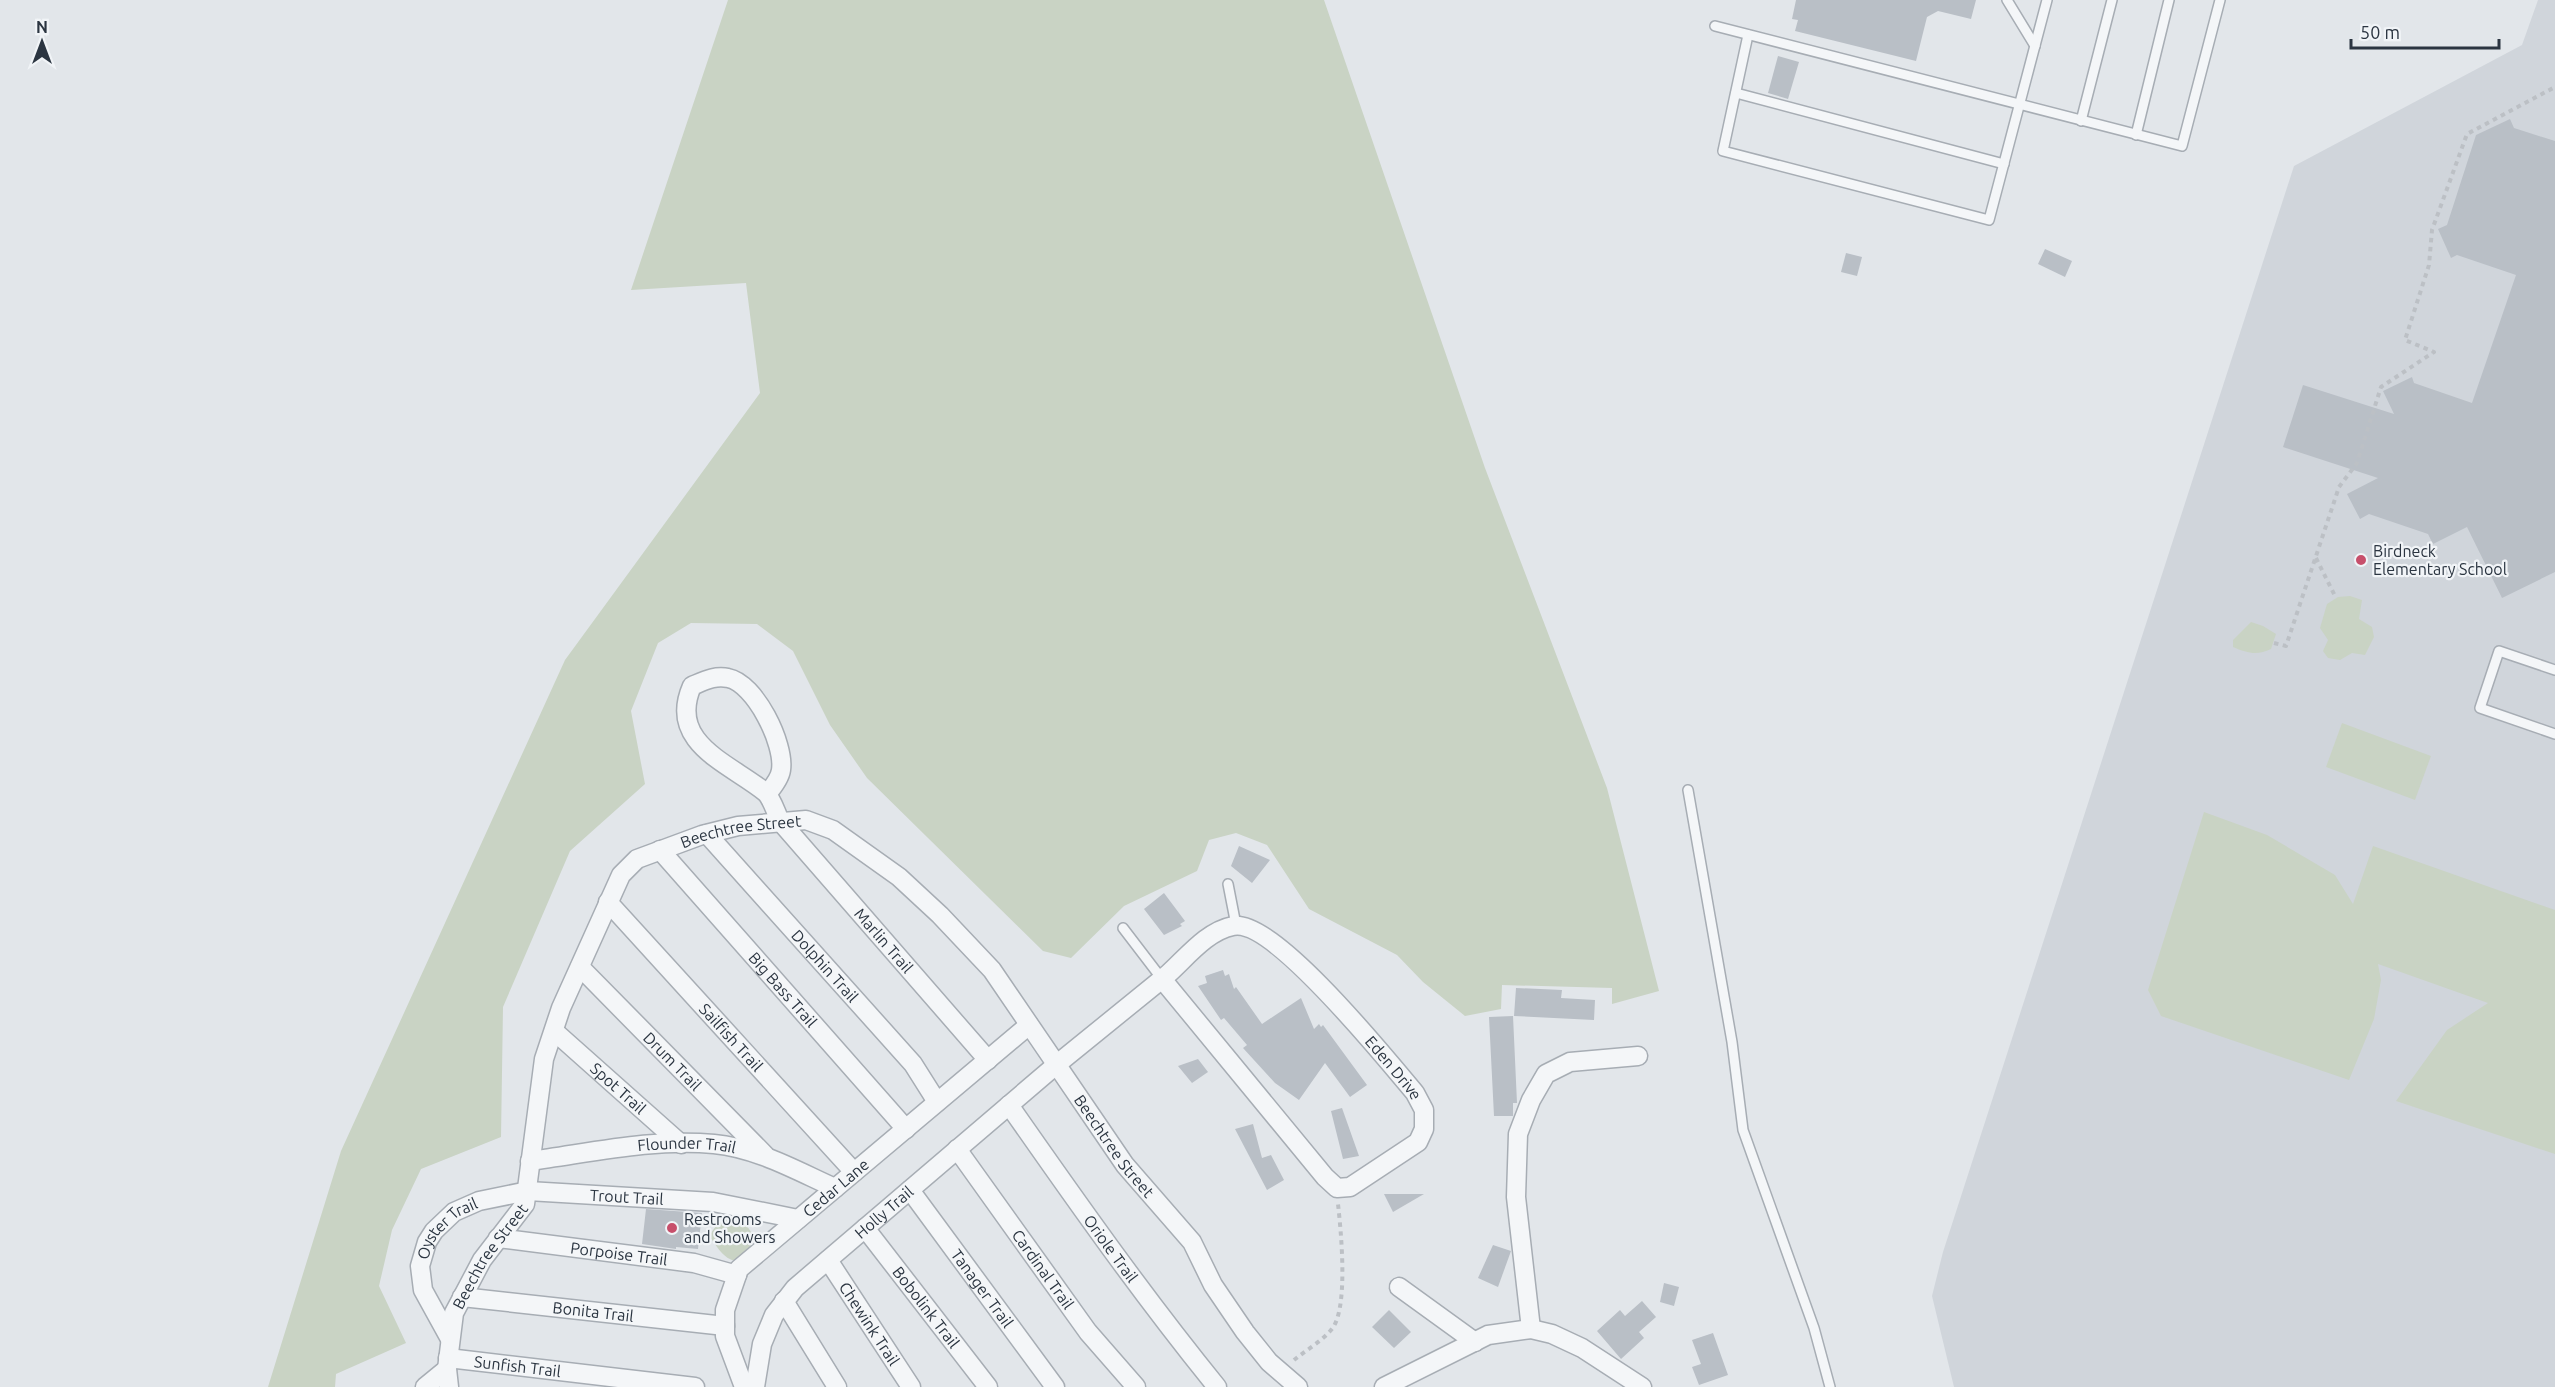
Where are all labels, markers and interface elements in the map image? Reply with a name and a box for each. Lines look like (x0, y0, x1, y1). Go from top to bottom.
north arrow (12, 12, 72, 72)
scale bar (2351, 12, 2500, 50)
text: N (36, 18, 48, 36)
text: 50 m (2360, 22, 2400, 42)
place label: Birdneck Elementary School (2373, 542, 2507, 578)
marker: Birdneck Elementary School (2354, 553, 2368, 567)
street label: Beechtree Street (678, 811, 803, 851)
street label: Marlin Trail (851, 904, 917, 976)
street label: Dolphin Trail (788, 926, 862, 1006)
street label: Big Bass Trail (745, 948, 821, 1031)
street label: Sailfish Trail (696, 1000, 767, 1075)
street label: Drum Trail (640, 1028, 705, 1094)
street label: Eden Drive (1362, 1032, 1426, 1102)
street label: Spot Trail (587, 1059, 650, 1117)
street label: Beechtree Street (1071, 1091, 1158, 1201)
street label: Flounder Trail (636, 1134, 738, 1156)
street label: Cedar Lane (799, 1155, 872, 1220)
street label: Holly Trail (851, 1182, 917, 1242)
street label: Trout Trail (589, 1186, 664, 1208)
street label: Oyster Trail (413, 1194, 480, 1261)
street label: Beechtree Street (449, 1199, 532, 1312)
place label: Restrooms and Showers (684, 1210, 776, 1246)
street label: Oriole Trail (1080, 1211, 1142, 1286)
marker: Restrooms and Showers (665, 1221, 679, 1235)
street label: Cardinal Trail (1009, 1226, 1078, 1313)
street label: Porpoise Trail (569, 1238, 669, 1269)
street label: Tanager Trail (948, 1246, 1017, 1331)
street label: Bobolink Trail (889, 1263, 963, 1351)
street label: Chewink Trail (836, 1279, 903, 1369)
street label: Bonita Trail (552, 1298, 635, 1325)
street label: Sunfish Trail (473, 1352, 562, 1380)

